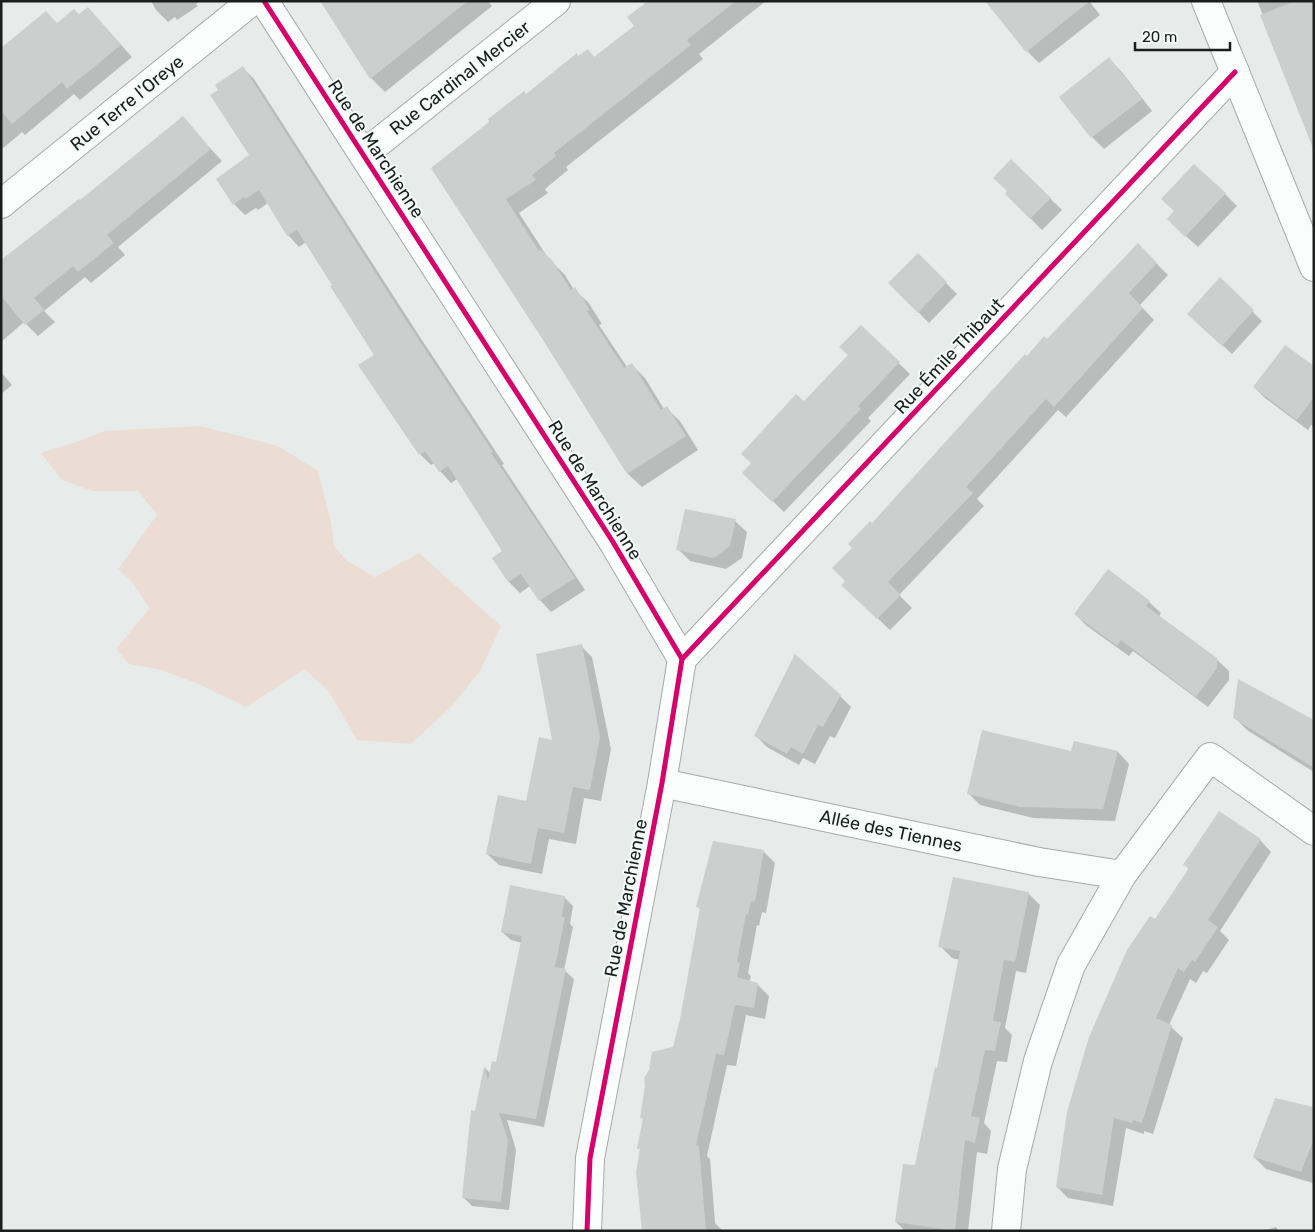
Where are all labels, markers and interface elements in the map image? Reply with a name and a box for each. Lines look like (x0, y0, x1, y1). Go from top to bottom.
street label: Rue Cardinal Mercier (385, 16, 535, 140)
scale bar (1135, 20, 1230, 52)
text: 20 m (1142, 28, 1177, 46)
street label: Rue Terre l'Oreye (66, 50, 188, 156)
street label: Rue de Marchienne (323, 76, 429, 222)
street label: Rue Émile Thibaut (890, 293, 1008, 419)
street label: Rue de Marchienne (543, 416, 647, 564)
street label: Allée des Tiennes (818, 805, 964, 857)
street label: Rue de Marchienne (600, 817, 652, 979)

